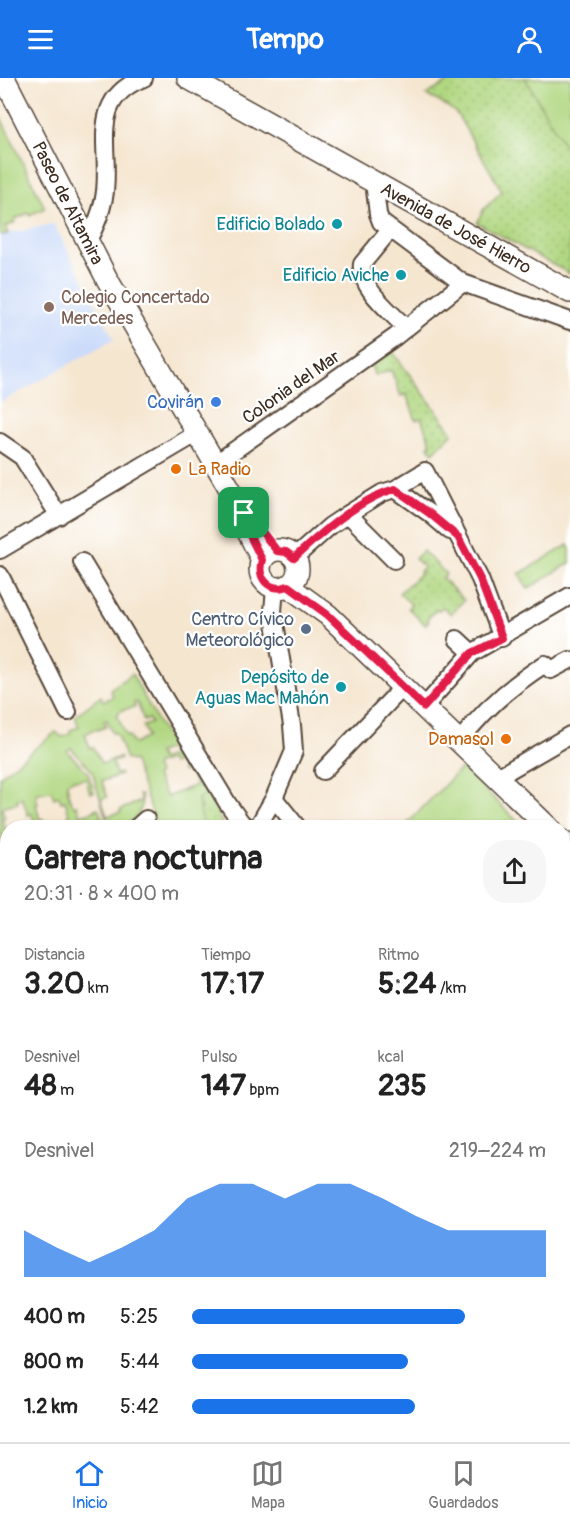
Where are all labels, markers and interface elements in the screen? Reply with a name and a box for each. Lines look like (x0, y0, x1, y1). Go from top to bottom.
icon: menu (24, 23, 57, 56)
text: Tempo (246, 23, 324, 56)
icon: person (513, 23, 546, 56)
street label: Paseo de Altamira (27, 138, 109, 269)
street label: Avenida de José Hierro (376, 177, 535, 280)
place label: Edificio Bolado (217, 213, 325, 236)
marker: Edificio Bolado (330, 217, 344, 231)
place label: Edificio Aviche (283, 264, 389, 287)
marker: Edificio Aviche (394, 268, 408, 282)
place label: Colegio Concertado Mercedes (61, 286, 210, 330)
marker: Colegio Concertado Mercedes (42, 300, 56, 314)
street label: Colonia del Mar (238, 345, 345, 430)
place label: Covirán (147, 391, 204, 414)
marker: Covirán (209, 395, 223, 409)
place label: La Radio (188, 458, 251, 481)
marker: La Radio (169, 462, 183, 476)
pin (218, 487, 269, 538)
icon: arrive (227, 496, 260, 529)
place label: Centro Cívico Meteorológico (185, 608, 294, 652)
marker: Centro Cívico Meteorológico (299, 622, 313, 636)
place label: Depósito de Aguas Mac Mahón (195, 666, 329, 710)
marker: Depósito de Aguas Mac Mahón (334, 680, 348, 694)
place label: Damasol (428, 728, 494, 751)
marker: Damasol (499, 732, 513, 746)
text: Carrera nocturna (24, 838, 263, 879)
button: share (483, 840, 546, 903)
text: 20:31 · 8 × 400 m (24, 881, 179, 906)
text: Distancia (24, 945, 85, 965)
text: Tiempo (201, 945, 251, 965)
text: Ritmo (378, 945, 419, 965)
text: 3.20 (24, 965, 85, 1002)
text: 17:17 (201, 965, 264, 1002)
text: 5:24 (378, 965, 436, 1002)
text: km (85, 978, 109, 998)
text: /km (436, 978, 467, 998)
text: Desnivel (24, 1047, 80, 1067)
text: Pulso (201, 1047, 237, 1067)
text: kcal (378, 1047, 404, 1067)
text: 48 (24, 1067, 57, 1104)
text: 147 (201, 1067, 246, 1104)
text: 235 (378, 1067, 427, 1104)
text: m (57, 1080, 74, 1100)
text: bpm (246, 1080, 279, 1100)
text: Desnivel (24, 1138, 94, 1163)
text: 219–224 m (449, 1138, 546, 1163)
text: 400 m (24, 1304, 85, 1329)
text: 5:25 (120, 1304, 158, 1329)
text: 800 m (24, 1349, 84, 1374)
text: 5:44 (120, 1349, 159, 1374)
text: 1.2 km (24, 1394, 78, 1419)
text: 5:42 (120, 1394, 159, 1419)
tab: Inicio (72, 1457, 108, 1513)
tab: Mapa (251, 1457, 285, 1513)
tab: Guardados (428, 1457, 498, 1513)

